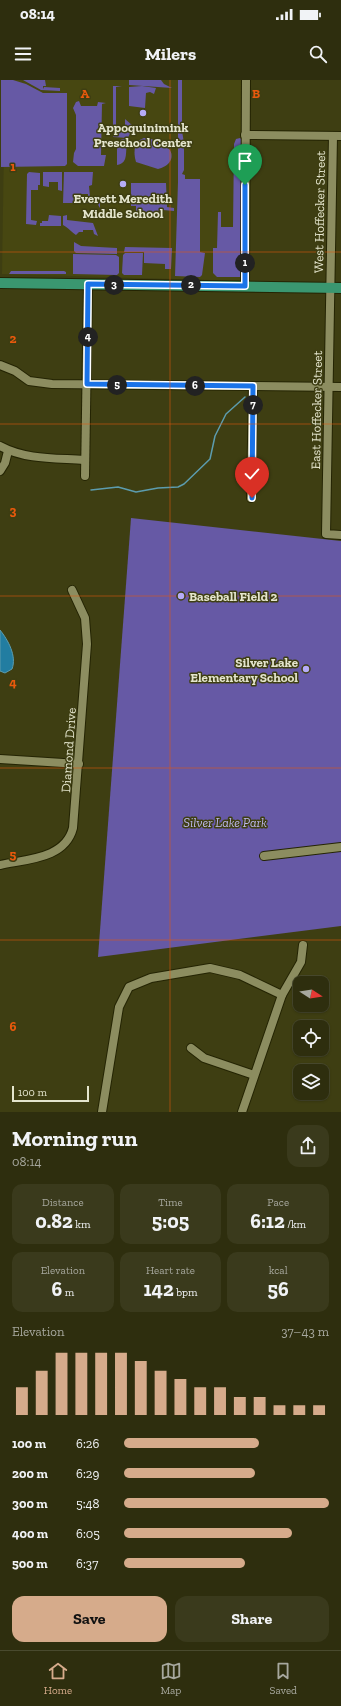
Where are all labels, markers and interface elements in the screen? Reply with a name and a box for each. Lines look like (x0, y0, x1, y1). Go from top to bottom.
text: 08:14 (20, 5, 55, 23)
icon: menu (12, 43, 34, 65)
text: Milers (145, 43, 196, 65)
icon: search (307, 43, 329, 65)
text: A (81, 86, 90, 101)
text: B (252, 86, 260, 101)
marker: Appoquinimink Preschool Center (138, 108, 148, 118)
place label: Appoquinimink Preschool Center (94, 120, 193, 150)
pin (228, 144, 262, 185)
icon: arrive (234, 150, 256, 172)
street label: West Hoffecker Street (311, 150, 328, 273)
text: 1 (10, 159, 16, 174)
marker: Everett Meredith Middle School (118, 179, 128, 189)
place label: Everett Meredith Middle School (73, 191, 173, 221)
pin: 1 (235, 253, 255, 273)
text: 1 (243, 256, 247, 269)
pin: 3 (104, 275, 124, 295)
pin: 2 (181, 275, 201, 295)
text: 3 (111, 278, 117, 291)
text: 2 (188, 278, 194, 291)
pin: 4 (78, 327, 98, 347)
text: 4 (85, 330, 91, 343)
text: 2 (10, 331, 17, 346)
street label: East Hoffecker Street (308, 350, 325, 469)
pin: 5 (107, 375, 127, 395)
pin: 6 (185, 376, 205, 396)
text: 5 (114, 378, 120, 391)
text: 6 (192, 379, 198, 392)
pin: 7 (243, 395, 263, 415)
text: 7 (250, 398, 256, 411)
pin (235, 457, 269, 498)
icon: check (241, 463, 263, 485)
text: 3 (10, 503, 17, 518)
place label: Baseball Field 2 (189, 589, 278, 604)
marker: Baseball Field 2 (176, 591, 186, 601)
place label: Silver Lake Elementary School (190, 655, 299, 685)
marker: Silver Lake Elementary School (301, 664, 311, 674)
text: 4 (9, 675, 17, 690)
street label: Diamond Drive (58, 707, 79, 793)
park label: Silver Lake Park (183, 815, 267, 830)
text: 5 (10, 847, 17, 862)
north arrow (293, 976, 329, 1012)
map controls (293, 976, 329, 1100)
text: 6 (10, 1019, 17, 1034)
button: locate (293, 1020, 329, 1056)
button: layers (293, 1064, 329, 1100)
scale bar (12, 1084, 89, 1103)
text: 100 m (18, 1086, 47, 1099)
text: Morning run (12, 1125, 138, 1152)
button: share (287, 1125, 329, 1167)
text: 08:14 (12, 1154, 41, 1169)
text: Distance (42, 1196, 84, 1209)
text: Time (158, 1196, 183, 1209)
text: Pace (267, 1196, 289, 1209)
text: 0.82 (35, 1209, 73, 1233)
text: 5:05 (152, 1209, 189, 1233)
text: 6:12 (250, 1209, 285, 1233)
text: km (73, 1218, 90, 1231)
text: /km (285, 1218, 306, 1231)
text: Elevation (41, 1264, 85, 1277)
text: Heart rate (146, 1264, 195, 1277)
text: kcal (269, 1264, 288, 1277)
text: 6 (51, 1277, 62, 1301)
text: 142 (143, 1277, 174, 1301)
text: 56 (268, 1277, 289, 1301)
text: m (62, 1286, 74, 1299)
text: bpm (174, 1286, 198, 1299)
text: Elevation (12, 1324, 64, 1339)
text: 37–43 m (281, 1324, 329, 1339)
text: 100 m (12, 1436, 46, 1451)
text: 6:26 (76, 1436, 99, 1451)
text: 200 m (12, 1466, 48, 1481)
text: 6:29 (76, 1466, 99, 1481)
text: 300 m (12, 1496, 48, 1511)
text: 5:48 (76, 1496, 100, 1511)
text: 400 m (12, 1526, 48, 1541)
text: 6:05 (76, 1526, 100, 1541)
text: 500 m (12, 1556, 48, 1571)
text: 6:37 (76, 1556, 98, 1571)
button: Save (12, 1596, 167, 1642)
button: Share (175, 1596, 329, 1642)
tab: Home (44, 1660, 72, 1697)
tab: Map (160, 1660, 182, 1697)
tab: Saved (270, 1660, 297, 1697)

